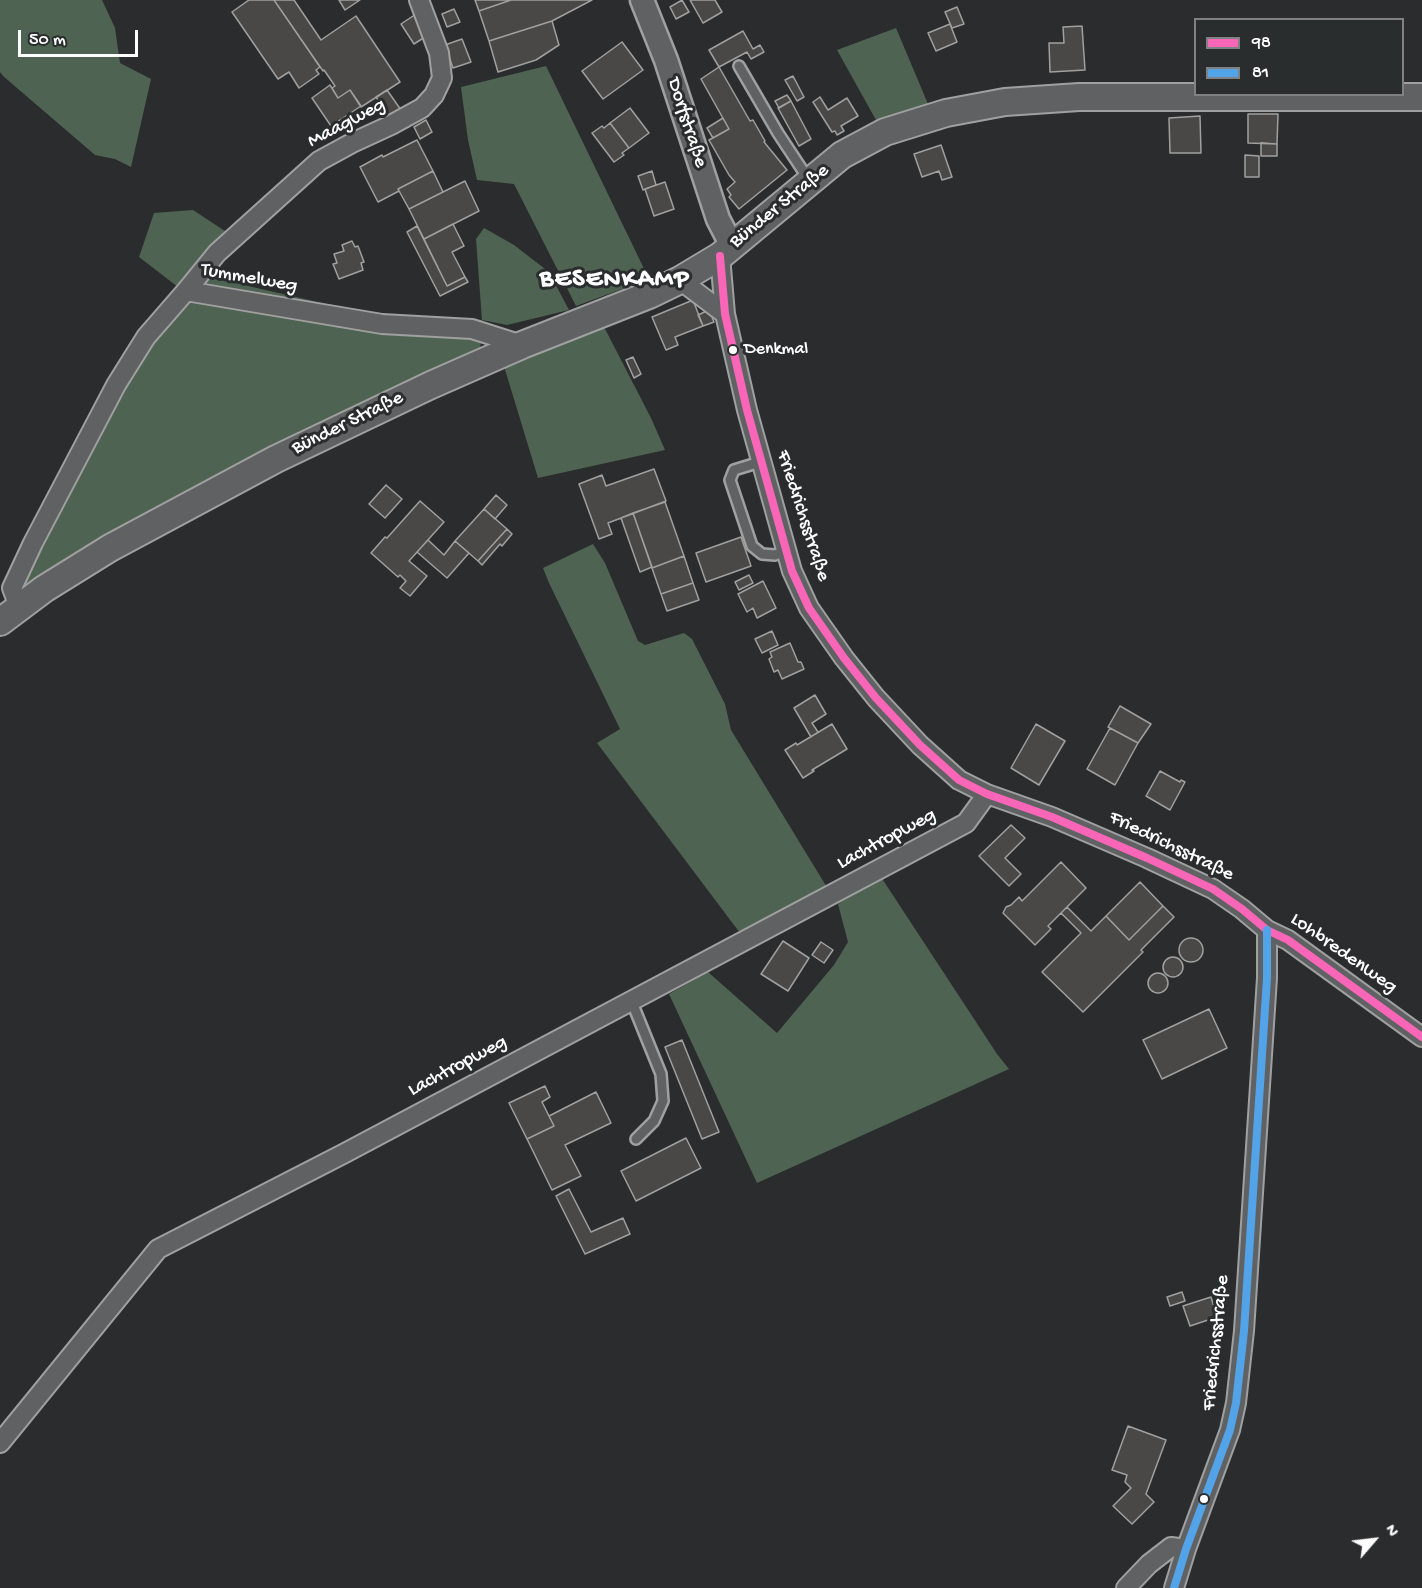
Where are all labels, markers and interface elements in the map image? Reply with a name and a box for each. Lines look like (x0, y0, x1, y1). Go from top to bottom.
scale bar (21, 18, 141, 56)
legend (1194, 18, 1404, 96)
text: 50 m (29, 30, 66, 51)
text: 98 (1252, 33, 1271, 54)
text: 81 (1252, 63, 1269, 84)
street label: Dorfstraße (660, 75, 712, 171)
street label: Maagweg (304, 94, 390, 154)
street label: Bünder Straße (725, 160, 835, 254)
street label: Tummelweg (199, 259, 299, 299)
district label: BESENKAMP (540, 265, 690, 297)
place label: Denkmal (744, 339, 808, 361)
marker: Denkmal (727, 344, 739, 356)
street label: Bünder Straße (288, 387, 408, 461)
street label: Friedrichsstraße (770, 448, 834, 584)
street label: Lachtropweg (833, 804, 941, 876)
street label: Friedrichsstraße (1105, 806, 1237, 888)
street label: Lohbredenweg (1285, 908, 1401, 1000)
street label: Lachtropweg (404, 1031, 512, 1103)
street label: Friedrichsstraße (1198, 1274, 1236, 1412)
unlabelled marker (1198, 1493, 1210, 1505)
north arrow (1344, 1510, 1404, 1570)
text: N (1379, 1522, 1401, 1540)

